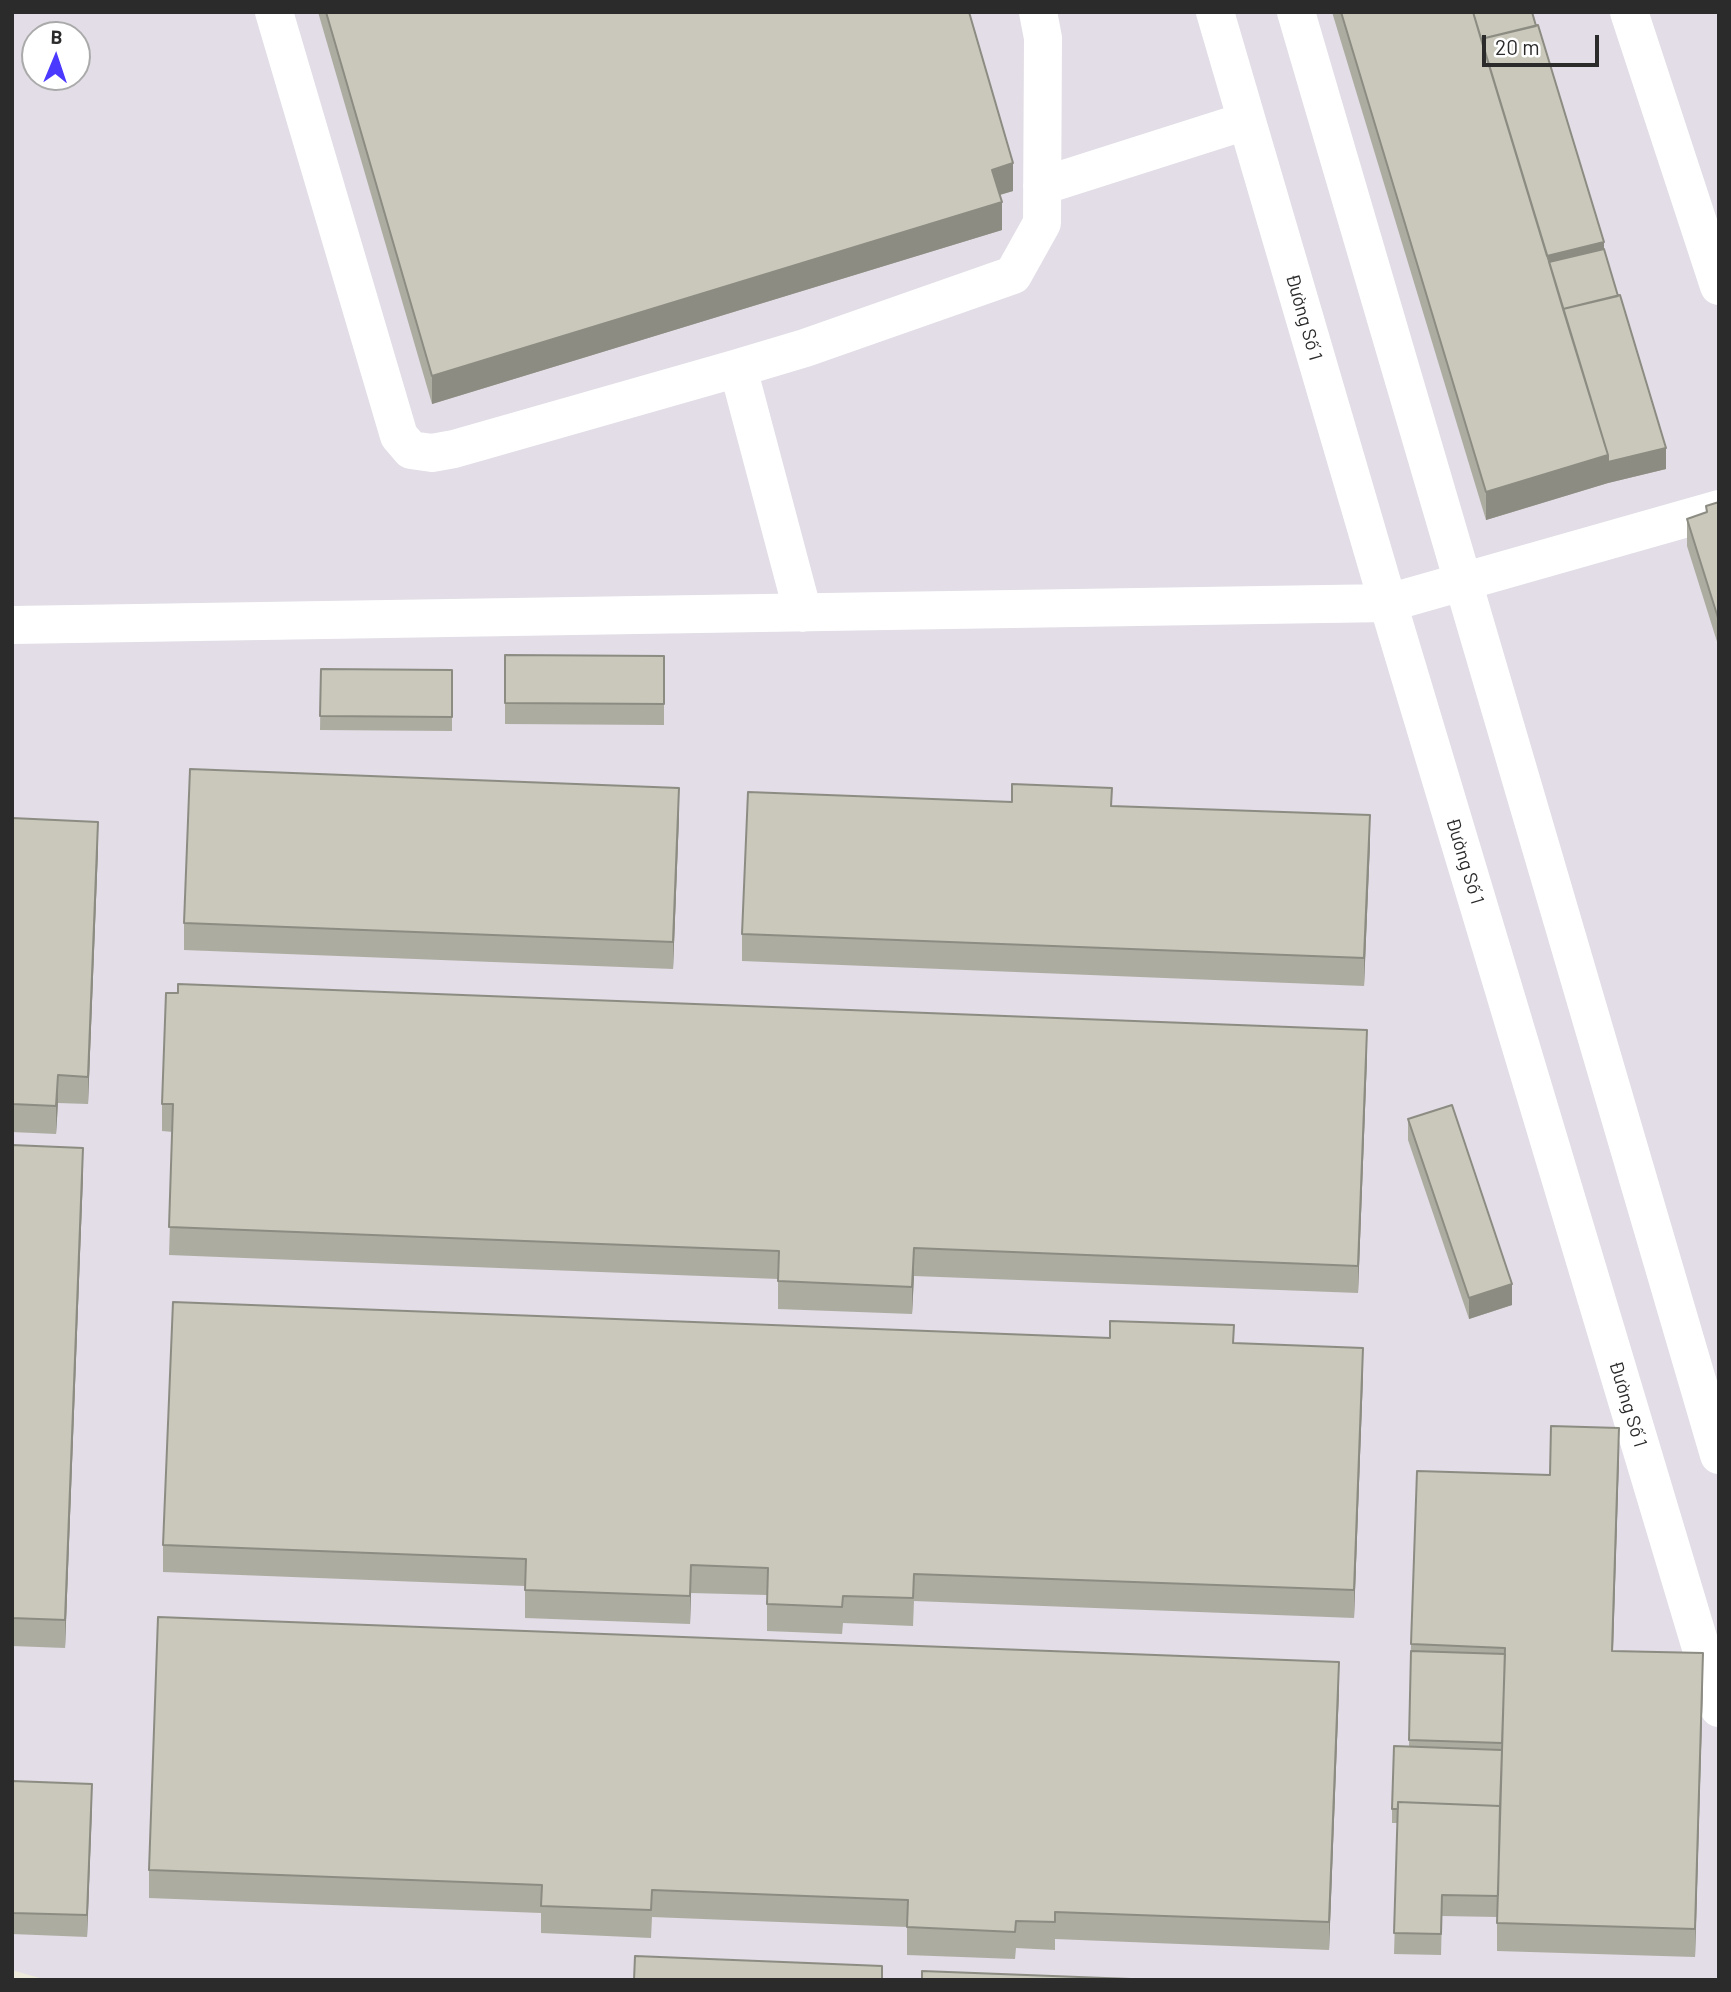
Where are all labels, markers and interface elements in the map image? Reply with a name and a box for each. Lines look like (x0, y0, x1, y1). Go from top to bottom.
north arrow (21, 21, 91, 91)
scale bar (1486, 21, 1603, 65)
text: B (50, 25, 63, 48)
text: 20 m (1495, 34, 1540, 59)
street label: Đường Số 1 (1281, 271, 1327, 363)
street label: Đường Số 1 (1441, 815, 1489, 907)
street label: Đường Số 1 (1604, 1358, 1652, 1450)

